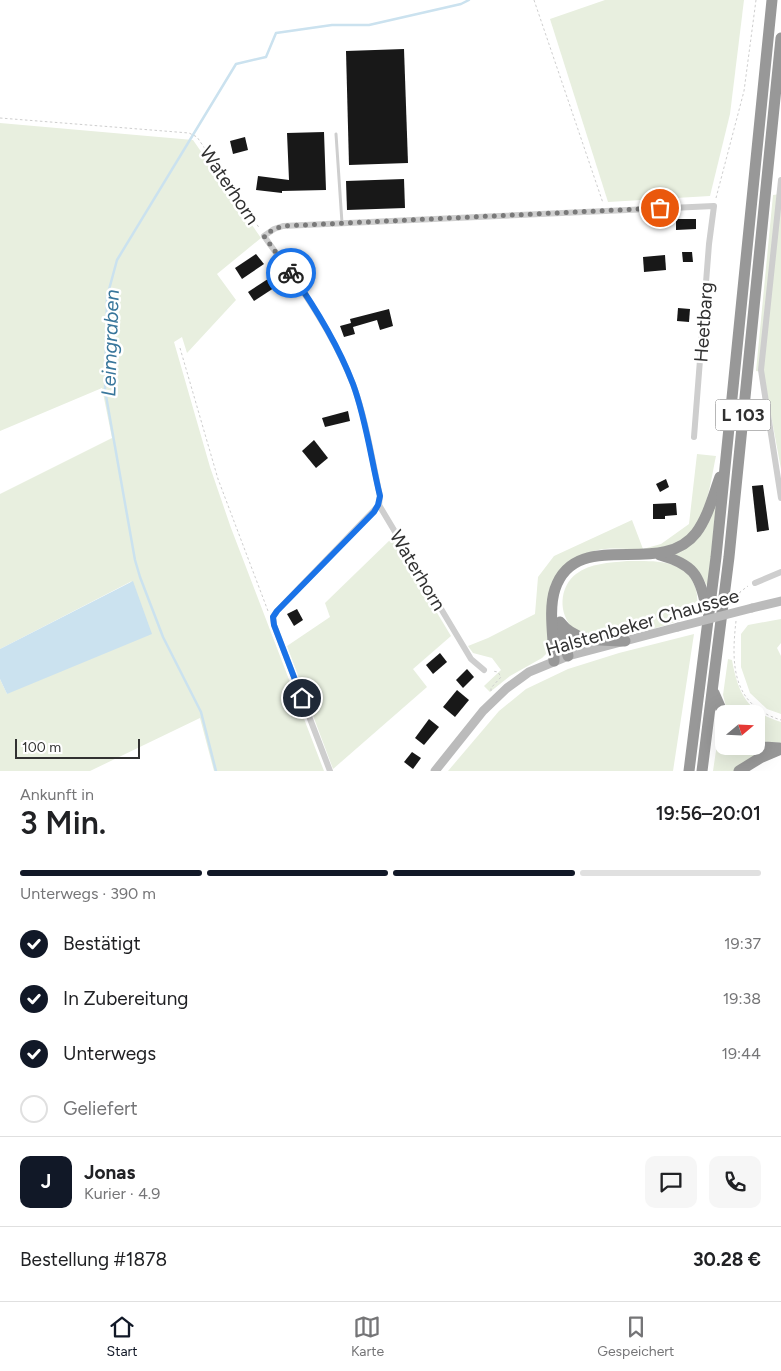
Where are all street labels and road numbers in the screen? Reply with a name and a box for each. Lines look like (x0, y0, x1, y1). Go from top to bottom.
street label: Waterhorn (195, 142, 264, 229)
street label: Heetbarg (689, 281, 718, 363)
road number: L 103 (716, 400, 770, 430)
street label: Waterhorn (385, 526, 451, 615)
street label: Halstenbeker Chaussee (543, 584, 742, 661)

